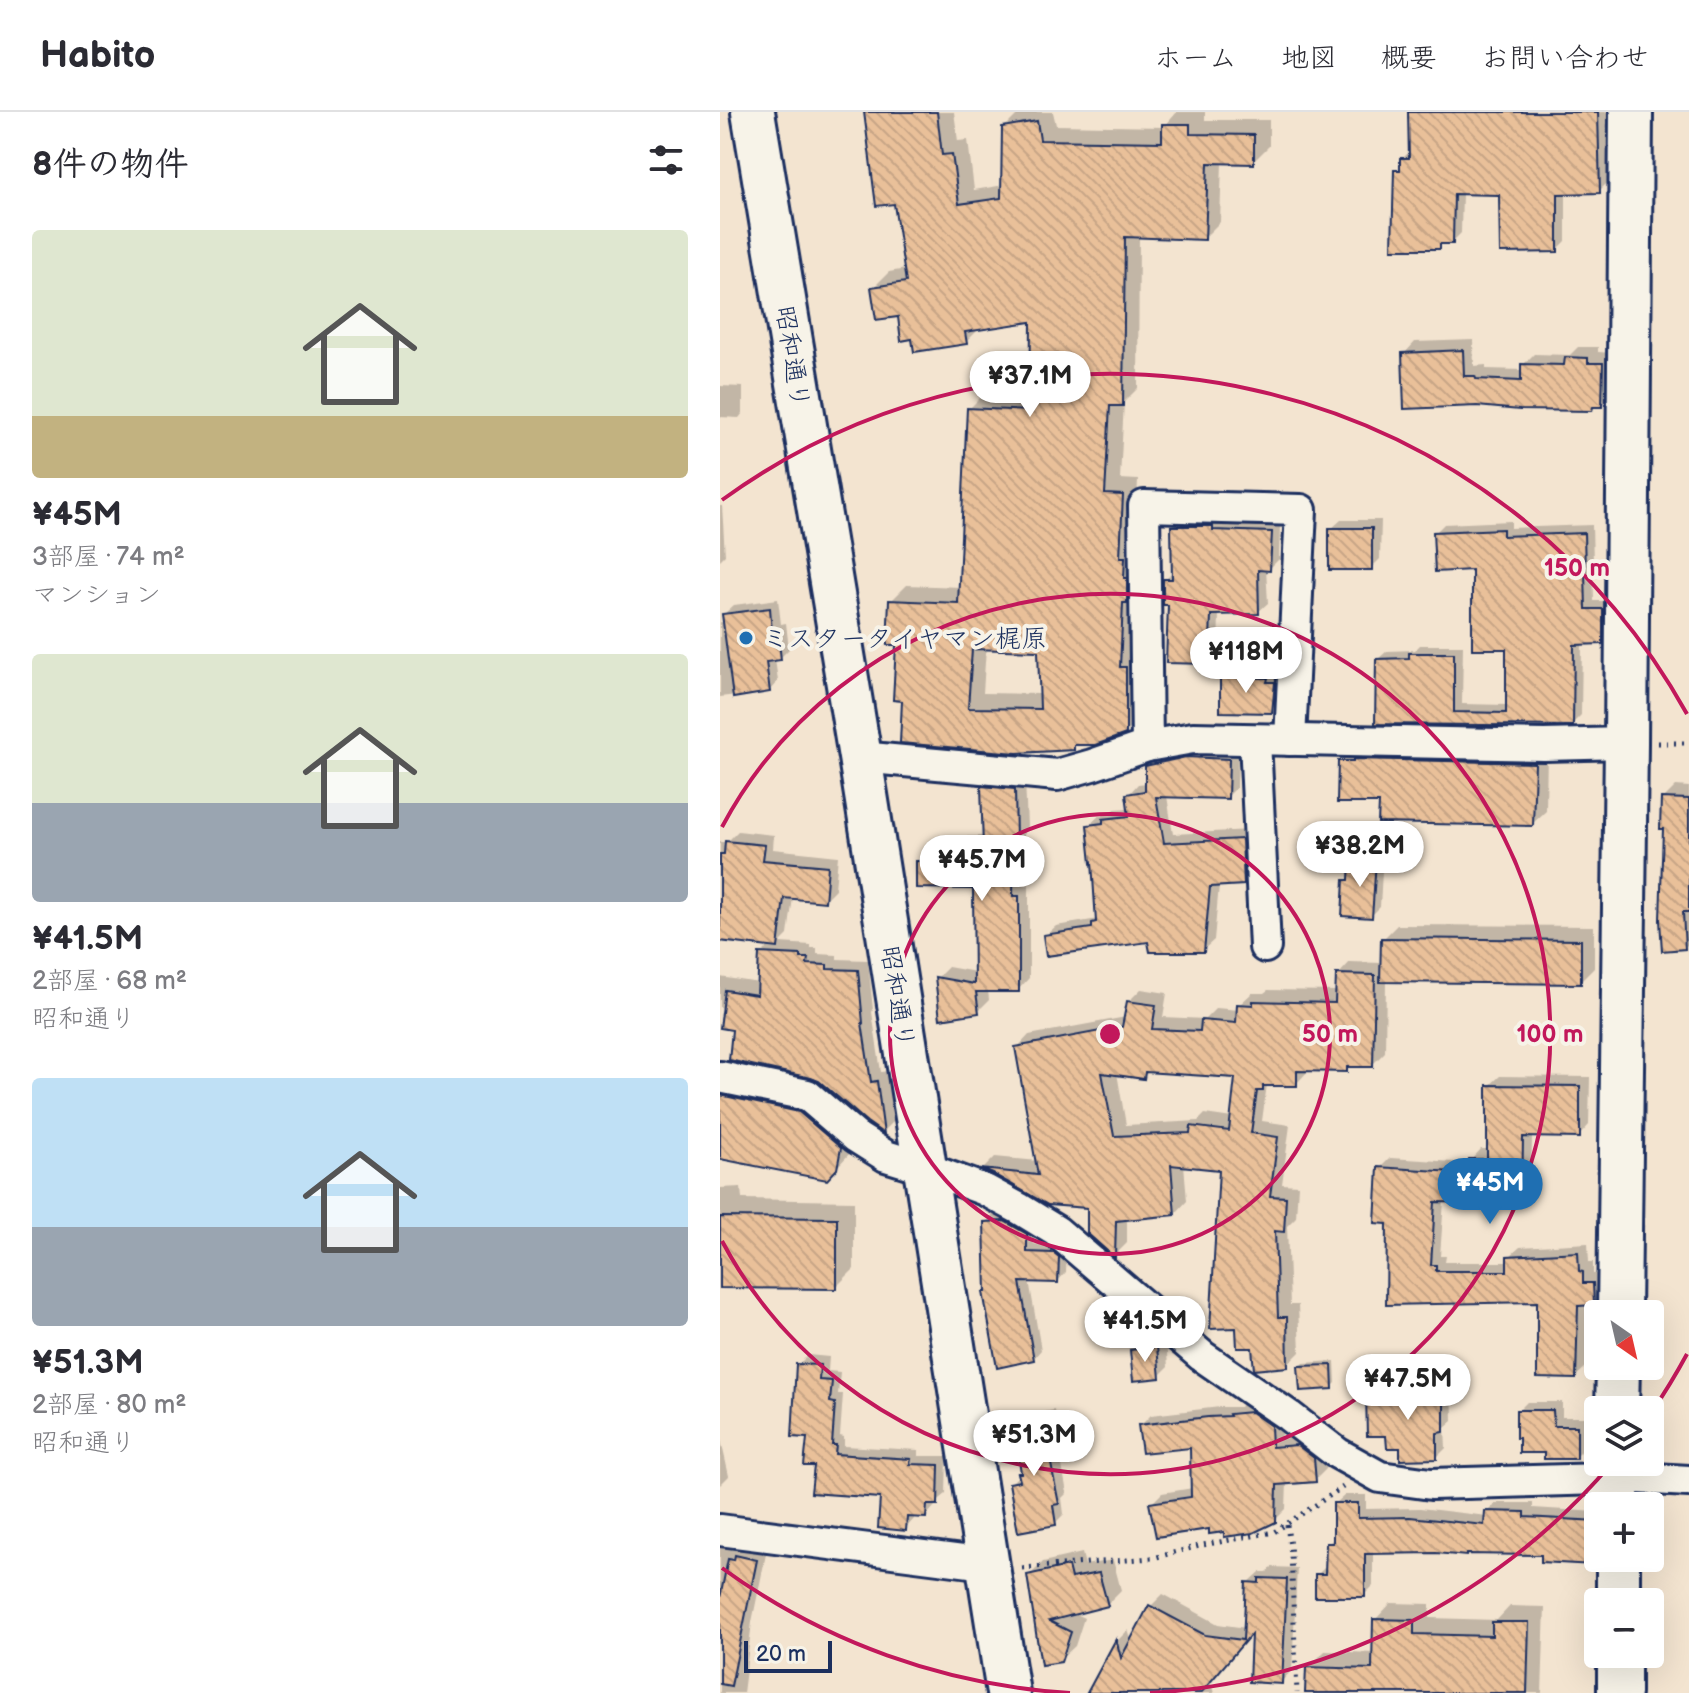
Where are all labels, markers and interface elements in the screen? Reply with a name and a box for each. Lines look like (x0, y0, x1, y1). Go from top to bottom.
text: Habito (40, 33, 155, 78)
text: ホーム (1154, 42, 1237, 75)
text: 地図 (1281, 42, 1337, 75)
text: 概要 (1381, 42, 1437, 75)
text: お問い合わせ (1481, 42, 1649, 75)
icon: filters (644, 138, 688, 182)
text: 8件の物件 (32, 144, 188, 185)
icon: home (288, 282, 432, 426)
street label: 昭和通り (768, 303, 815, 411)
pin: ¥37.1M (965, 351, 1095, 419)
text: ¥37.1M (988, 361, 1072, 392)
text: ¥45M (32, 494, 122, 535)
text: 3部屋 · 74 m² (32, 542, 185, 573)
text: 150 m (1544, 554, 1610, 583)
text: マンション (32, 580, 161, 611)
place label: ミスタータイヤマン梶原 (762, 624, 1047, 655)
pin: ¥118M (1190, 627, 1302, 695)
marker: ミスタータイヤマン梶原 (737, 629, 755, 647)
text: ¥118M (1208, 637, 1284, 668)
icon: home (288, 706, 432, 850)
pin: ¥38.2M (1295, 821, 1425, 889)
text: ¥38.2M (1315, 831, 1405, 862)
pin: ¥45.7M (917, 835, 1047, 903)
text: ¥45.7M (938, 845, 1026, 876)
text: ¥41.5M (32, 918, 143, 959)
street label: 昭和通り (873, 943, 920, 1051)
text: 2部屋 · 68 m² (32, 966, 187, 997)
text: 昭和通り (32, 1004, 136, 1035)
centre of rings (1096, 1020, 1124, 1048)
text: 50 m (1302, 1020, 1358, 1049)
text: 100 m (1517, 1020, 1583, 1049)
icon: home (288, 1130, 432, 1274)
pin: ¥45M (1443, 1158, 1537, 1226)
text: ¥45M (1456, 1168, 1524, 1199)
pin: ¥41.5M (1080, 1296, 1210, 1364)
north arrow (1584, 1300, 1664, 1380)
map controls (1584, 1300, 1664, 1668)
text: ¥41.5M (1103, 1306, 1187, 1337)
text: ¥51.3M (32, 1342, 144, 1383)
pin: ¥47.5M (1343, 1354, 1473, 1422)
text: ¥47.5M (1364, 1364, 1452, 1395)
text: 2部屋 · 80 m² (32, 1390, 187, 1421)
button: layers (1584, 1396, 1664, 1476)
pin: ¥51.3M (969, 1410, 1099, 1478)
text: ¥51.3M (991, 1420, 1077, 1451)
text: 昭和通り (32, 1428, 136, 1459)
button: + (1584, 1492, 1664, 1572)
button: − (1584, 1588, 1664, 1668)
scale bar (744, 1637, 832, 1673)
text: 20 m (756, 1641, 806, 1668)

